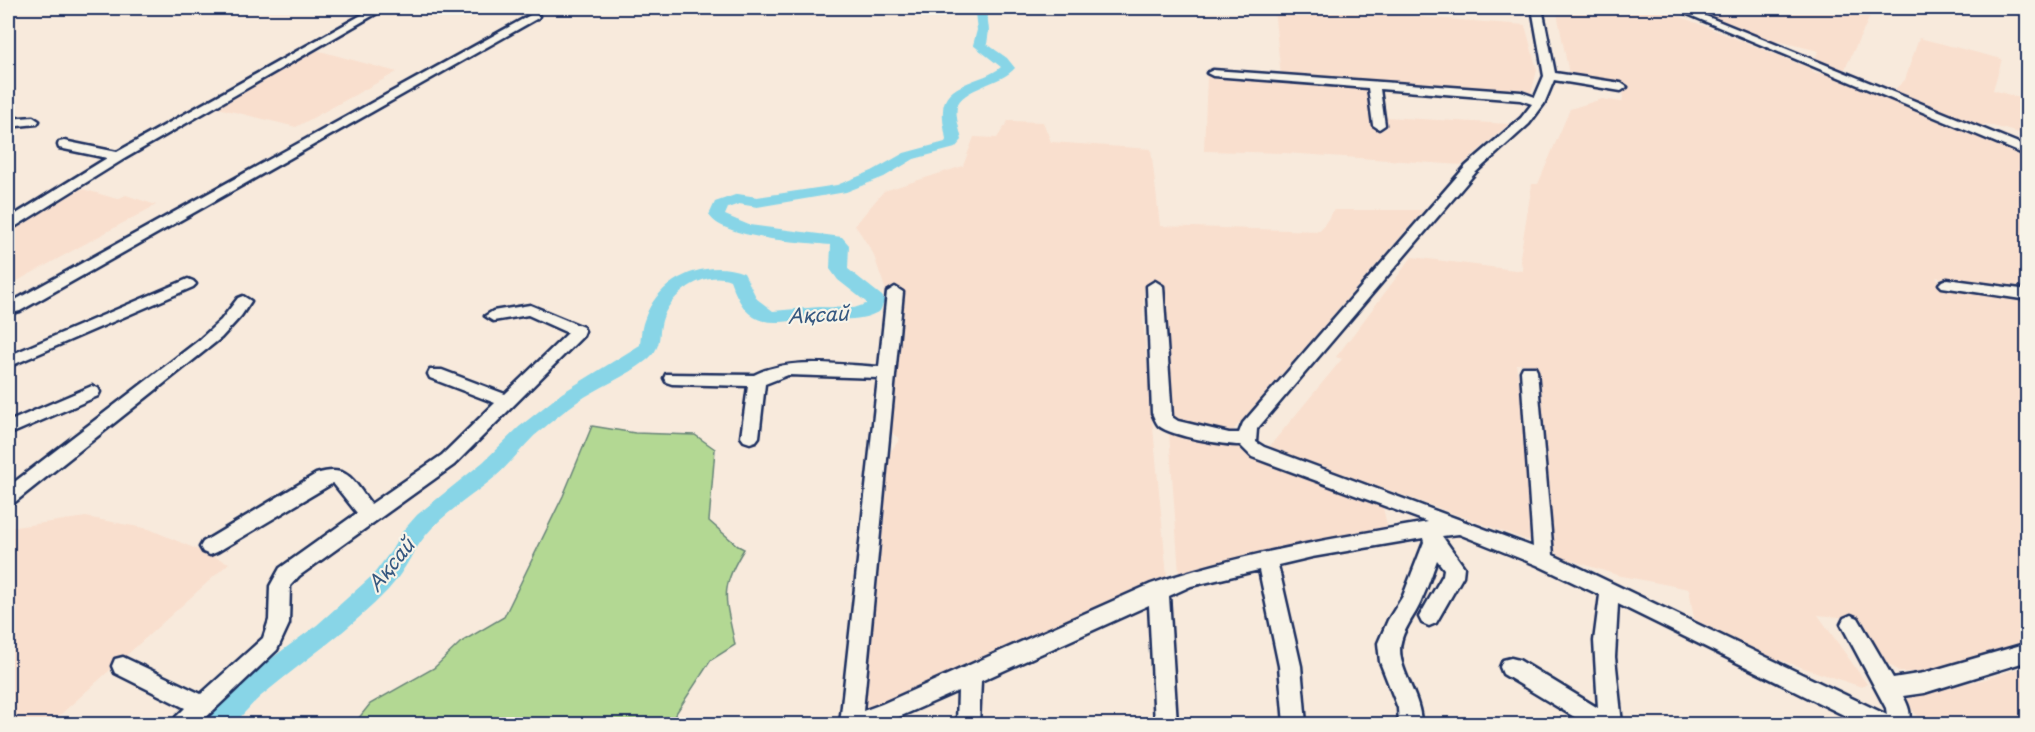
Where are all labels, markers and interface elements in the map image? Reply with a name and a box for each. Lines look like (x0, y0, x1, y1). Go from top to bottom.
water label: Ақсай (787, 297, 852, 331)
water label: Ақсай (359, 529, 423, 598)

